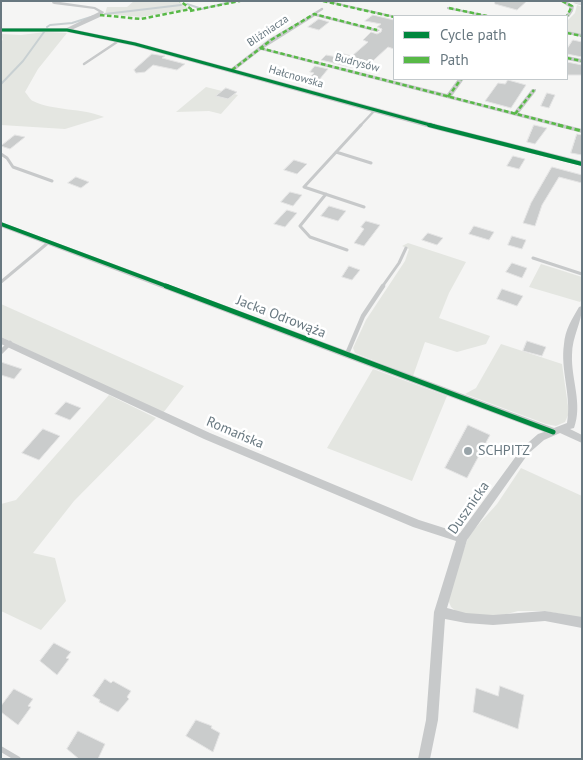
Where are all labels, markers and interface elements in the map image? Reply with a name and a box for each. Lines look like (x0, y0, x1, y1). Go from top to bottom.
street label: Bliźniacza (245, 12, 291, 50)
legend (393, 15, 568, 80)
text: Cycle path (440, 25, 506, 44)
text: Path (440, 50, 469, 69)
street label: Budrysów (333, 51, 381, 75)
street label: Hałcnowska (267, 63, 325, 91)
street label: Jacka Odrowąża (234, 292, 328, 342)
street label: Romańska (204, 413, 266, 453)
place label: SCHPITZ (478, 443, 530, 459)
marker: SCHPITZ (462, 445, 474, 457)
street label: Dusznicka (445, 479, 493, 537)

